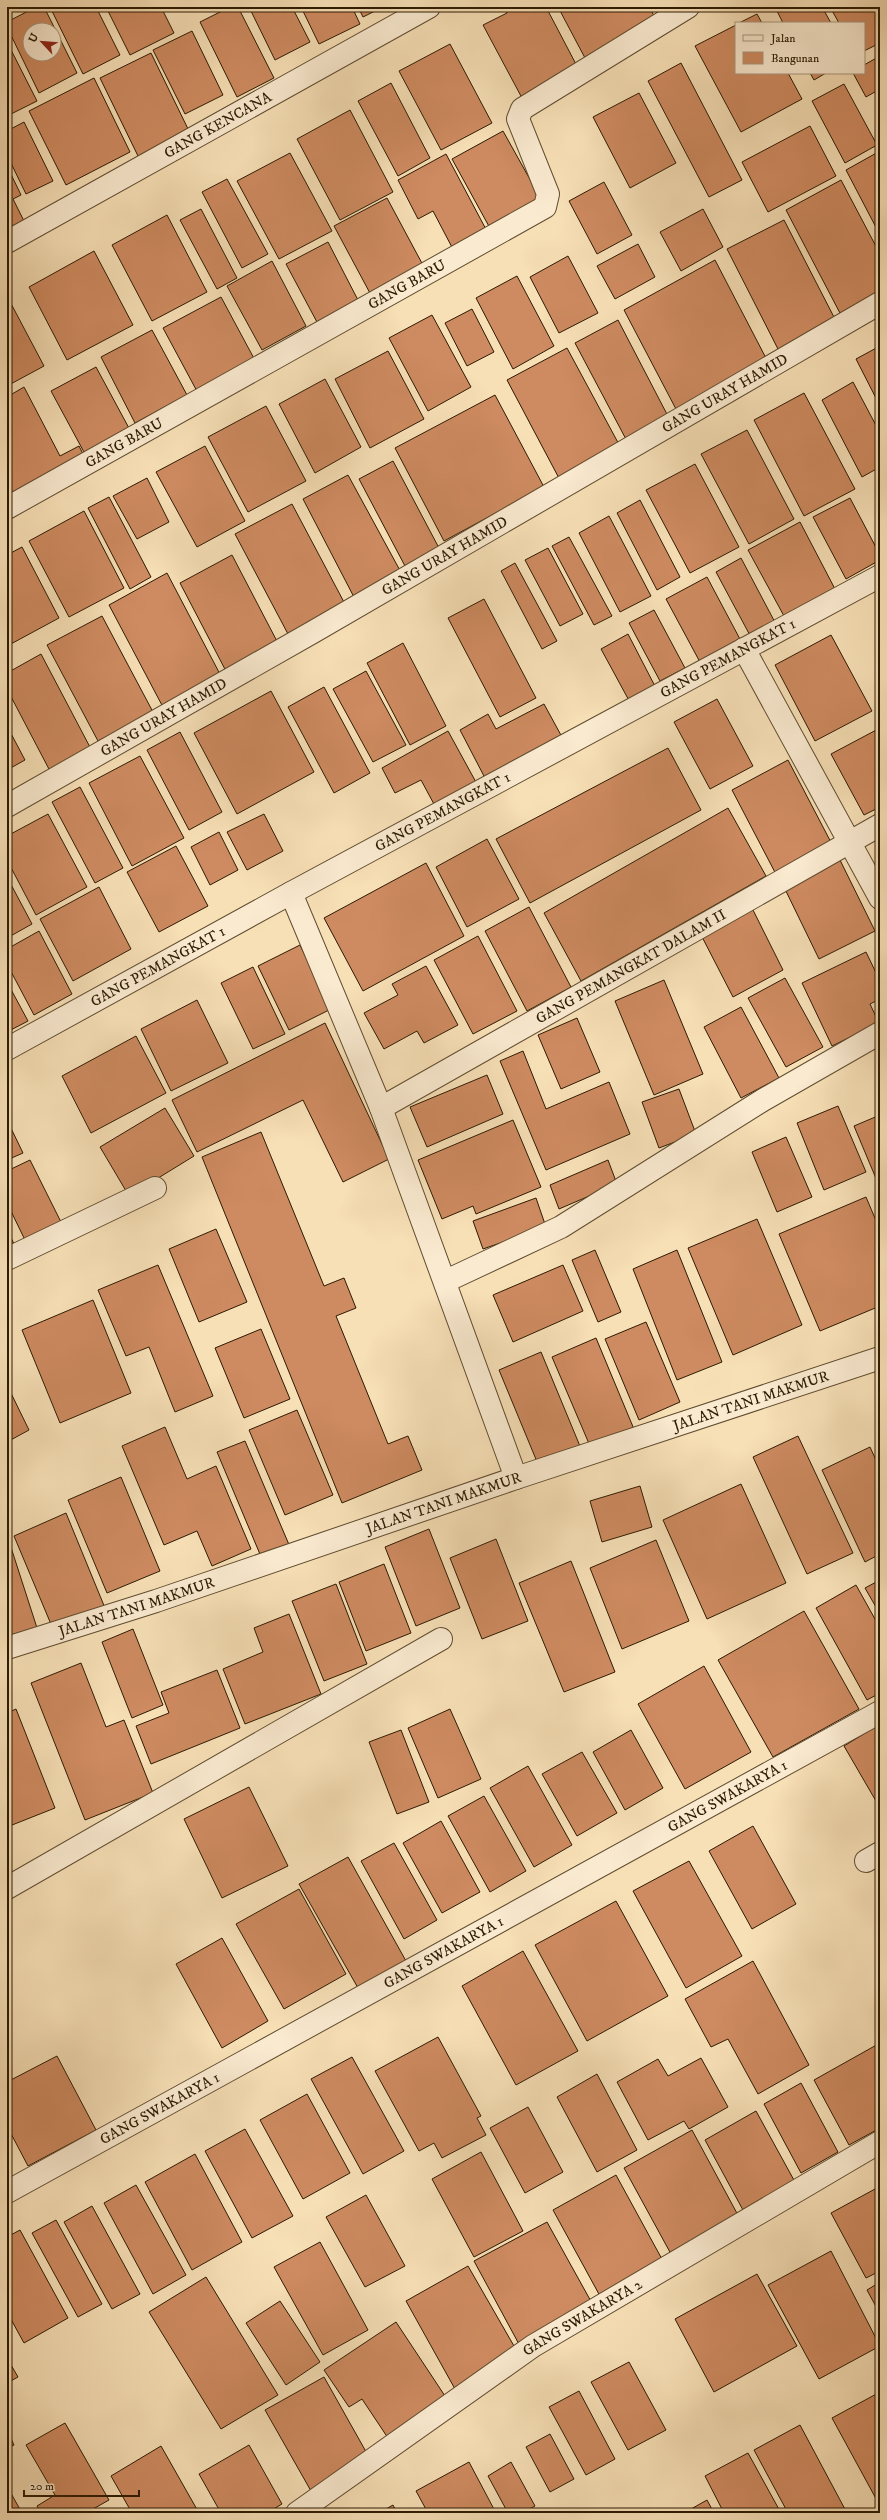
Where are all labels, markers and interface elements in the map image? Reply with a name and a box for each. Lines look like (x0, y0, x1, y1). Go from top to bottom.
north arrow (22, 22, 62, 62)
legend (735, 22, 865, 74)
text: U (26, 31, 42, 45)
text: Jalan (770, 31, 796, 46)
text: Bangunan (771, 51, 820, 66)
street label: GANG KENCANA (160, 87, 275, 162)
street label: GANG BARU (364, 255, 449, 314)
street label: GANG URAY HAMID (658, 349, 791, 437)
street label: GANG BARU (82, 413, 167, 472)
street label: GANG URAY HAMID (378, 512, 511, 600)
street label: GANG PEMANGKAT 1 (657, 614, 799, 702)
street label: GANG URAY HAMID (97, 673, 230, 761)
street label: GANG PEMANGKAT 1 (371, 767, 513, 856)
street label: GANG PEMANGKAT DALAM II (532, 905, 729, 1028)
street label: GANG PEMANGKAT 1 (87, 922, 229, 1011)
street label: JALAN TANI MAKMUR (669, 1366, 831, 1436)
street label: JALAN TANI MAKMUR (361, 1467, 524, 1539)
street label: JALAN TANI MAKMUR (54, 1572, 217, 1641)
street label: GANG SWAKARYA 1 (664, 1755, 791, 1837)
street label: GANG SWAKARYA 1 (380, 1911, 507, 1993)
street label: GANG SWAKARYA 1 (96, 2068, 223, 2149)
street label: GANG SWAKARYA 2 (519, 2274, 646, 2360)
scale bar (24, 2472, 139, 2498)
text: 20 m (30, 2479, 54, 2494)

